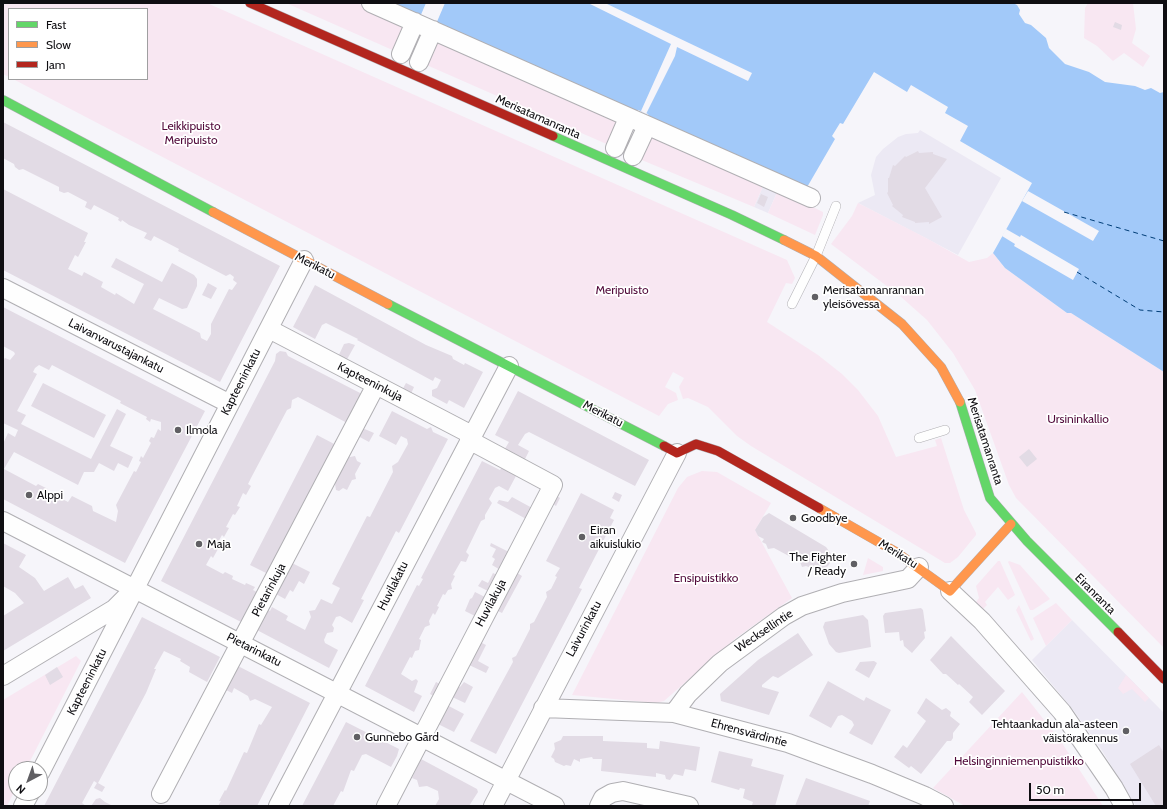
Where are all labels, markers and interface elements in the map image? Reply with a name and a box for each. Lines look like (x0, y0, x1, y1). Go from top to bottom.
legend (8, 8, 148, 80)
text: Fast (46, 17, 66, 32)
text: Slow (46, 37, 71, 52)
text: Jam (46, 57, 65, 72)
street label: Merisatamanranta (493, 92, 583, 142)
park label: Leikkipuisto Meripuisto (162, 119, 220, 147)
street label: Merikatu (292, 250, 338, 282)
park label: Meripuisto (595, 283, 649, 297)
place label: Merisatamanrannan yleisövessa (823, 283, 924, 311)
marker: Merisatamanrannan yleisövessa (810, 292, 820, 302)
street label: Laivanvarustajankatu (66, 316, 166, 376)
street label: Kapteeninkatu (218, 346, 264, 418)
street label: Kapteeninkuja (335, 359, 405, 405)
street label: Merisatamanranta (964, 395, 1006, 487)
street label: Merikatu (580, 398, 626, 430)
park label: Ursininkallio (1047, 412, 1109, 426)
place label: Ilmola (186, 423, 217, 437)
marker: Ilmola (173, 425, 183, 435)
place label: Alppi (37, 488, 63, 502)
marker: Alppi (24, 490, 34, 500)
place label: Goodbye (801, 511, 847, 525)
marker: Goodbye (788, 513, 798, 523)
place label: Eiran aikuislukio (590, 523, 641, 551)
marker: Eiran aikuislukio (577, 532, 587, 542)
street label: Merikatu (876, 536, 920, 572)
place label: Maja (207, 537, 231, 551)
marker: Maja (194, 539, 204, 549)
place label: The Fighter / Ready (789, 550, 846, 578)
street label: Huvilakatu (375, 559, 411, 613)
marker: The Fighter / Ready (849, 559, 859, 569)
street label: Pietarinkuja (249, 561, 289, 619)
park label: Ensipuistikko (674, 571, 738, 585)
street label: Eiranranta (1072, 571, 1118, 617)
street label: Huvilakuja (473, 577, 509, 629)
street label: Laivurinkatu (563, 599, 605, 659)
street label: Wecksellintie (732, 606, 796, 656)
street label: Pietarinkatu (224, 630, 284, 670)
street label: Kapteeninkatu (64, 646, 110, 718)
street label: Ehrensvärdintie (709, 716, 789, 750)
place label: Tehtaankadun ala-asteen väistörakennus (991, 717, 1118, 745)
marker: Tehtaankadun ala-asteen väistörakennus (1121, 726, 1131, 736)
place label: Gunnebo Gård (365, 730, 439, 744)
marker: Gunnebo Gård (352, 732, 362, 742)
park label: Helsinginniemenpuistikko (954, 754, 1084, 768)
north arrow (8, 761, 48, 801)
scale bar (1031, 775, 1143, 801)
text: N (13, 781, 28, 797)
text: 50 m (1036, 782, 1064, 797)

